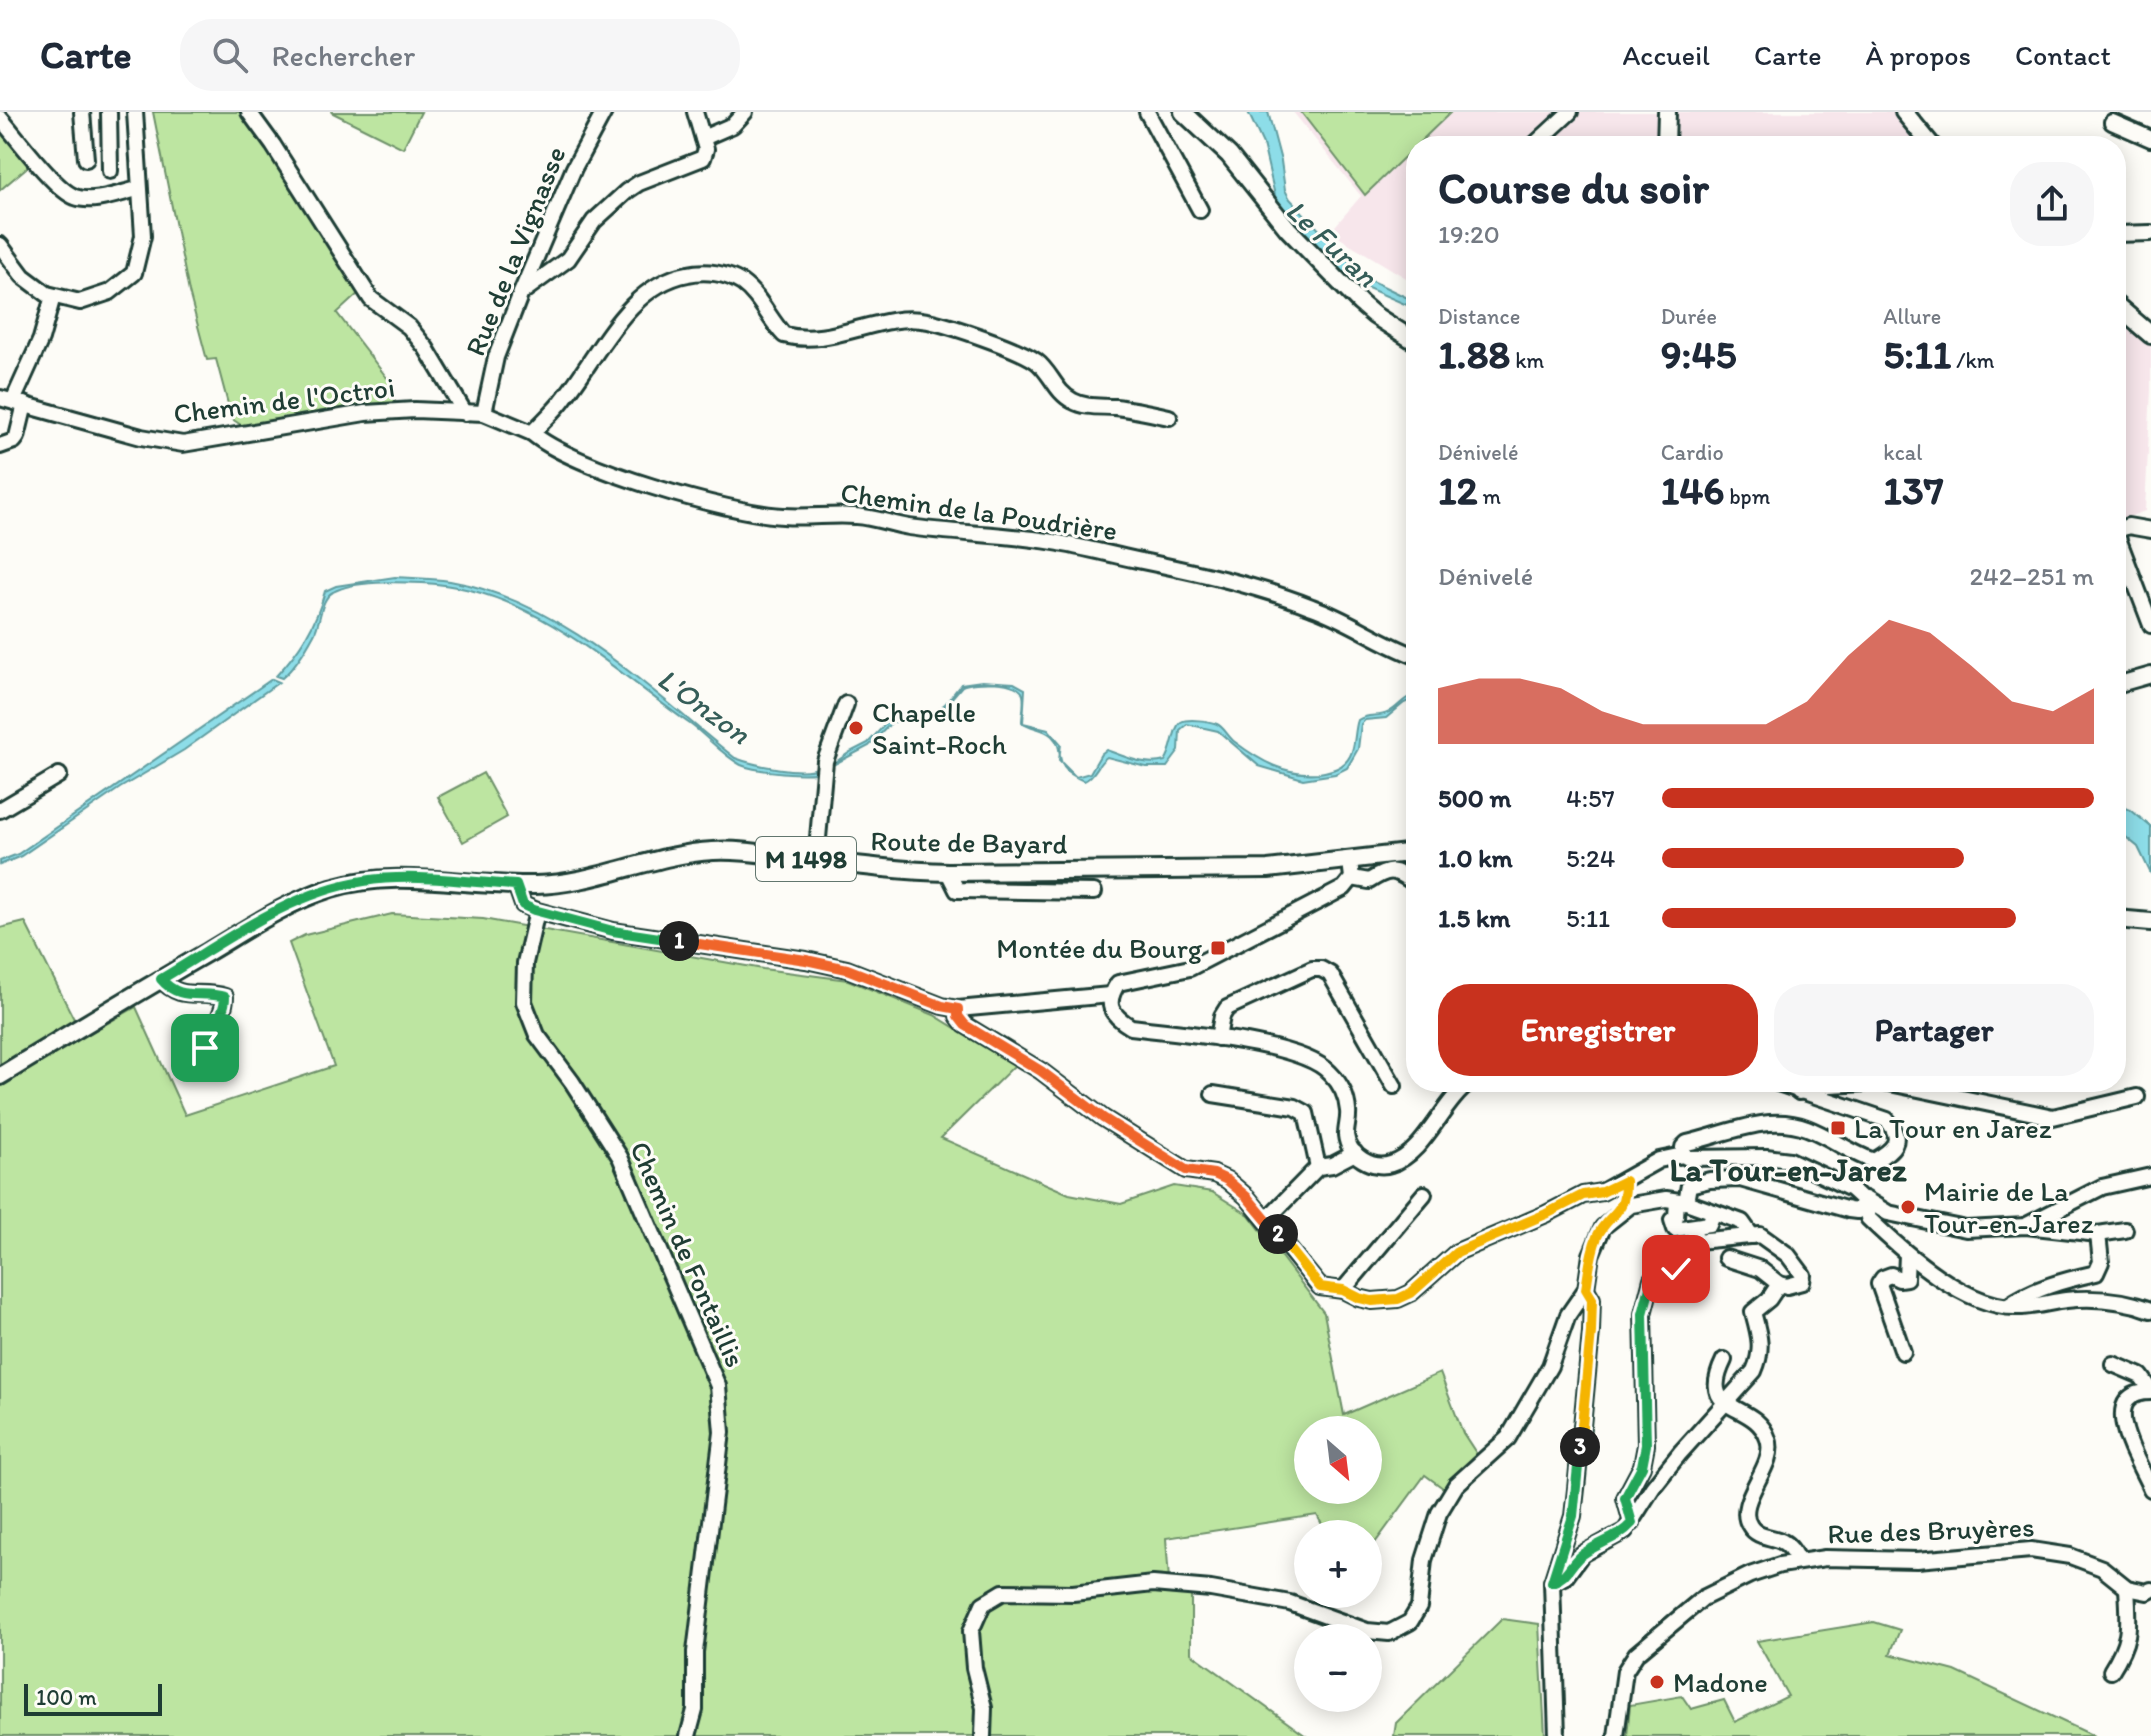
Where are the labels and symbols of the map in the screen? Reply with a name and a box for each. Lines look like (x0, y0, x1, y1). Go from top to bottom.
street label: Rue de la Vignasse (457, 141, 573, 361)
water label: Le Furan (1279, 191, 1385, 295)
street label: Chemin de l'Octroi (171, 370, 397, 430)
street label: Chemin de la Poudrière (839, 475, 1119, 547)
water label: L'Onzon (650, 660, 758, 753)
place label: Chapelle Saint-Roch (872, 695, 1007, 761)
marker: Chapelle Saint-Roch (847, 719, 865, 737)
street label: Route de Bayard (870, 823, 1068, 861)
road number: M 1498 (756, 837, 856, 881)
pin: 1 (659, 921, 699, 961)
place label: Montée du Bourg (996, 931, 1203, 965)
marker: Montée du Bourg (1209, 939, 1227, 957)
pin (171, 1014, 239, 1082)
place label: La Tour en Jarez (1854, 1111, 2052, 1145)
marker: La Tour en Jarez (1829, 1119, 1847, 1137)
street label: Chemin de Fontaillis (623, 1136, 753, 1372)
district label: La Tour-en-Jarez (1669, 1151, 1907, 1189)
place label: Mairie de La Tour-en-Jarez (1924, 1174, 2094, 1240)
marker: Mairie de La Tour-en-Jarez (1899, 1198, 1917, 1216)
pin: 2 (1258, 1214, 1298, 1254)
pin (1642, 1235, 1710, 1303)
north arrow (1294, 1416, 1382, 1504)
pin: 3 (1560, 1427, 1600, 1467)
street label: Rue des Bruyères (1827, 1509, 2035, 1551)
place label: Madone (1673, 1665, 1768, 1699)
marker: Madone (1648, 1673, 1666, 1691)
scale bar (24, 1680, 162, 1716)

